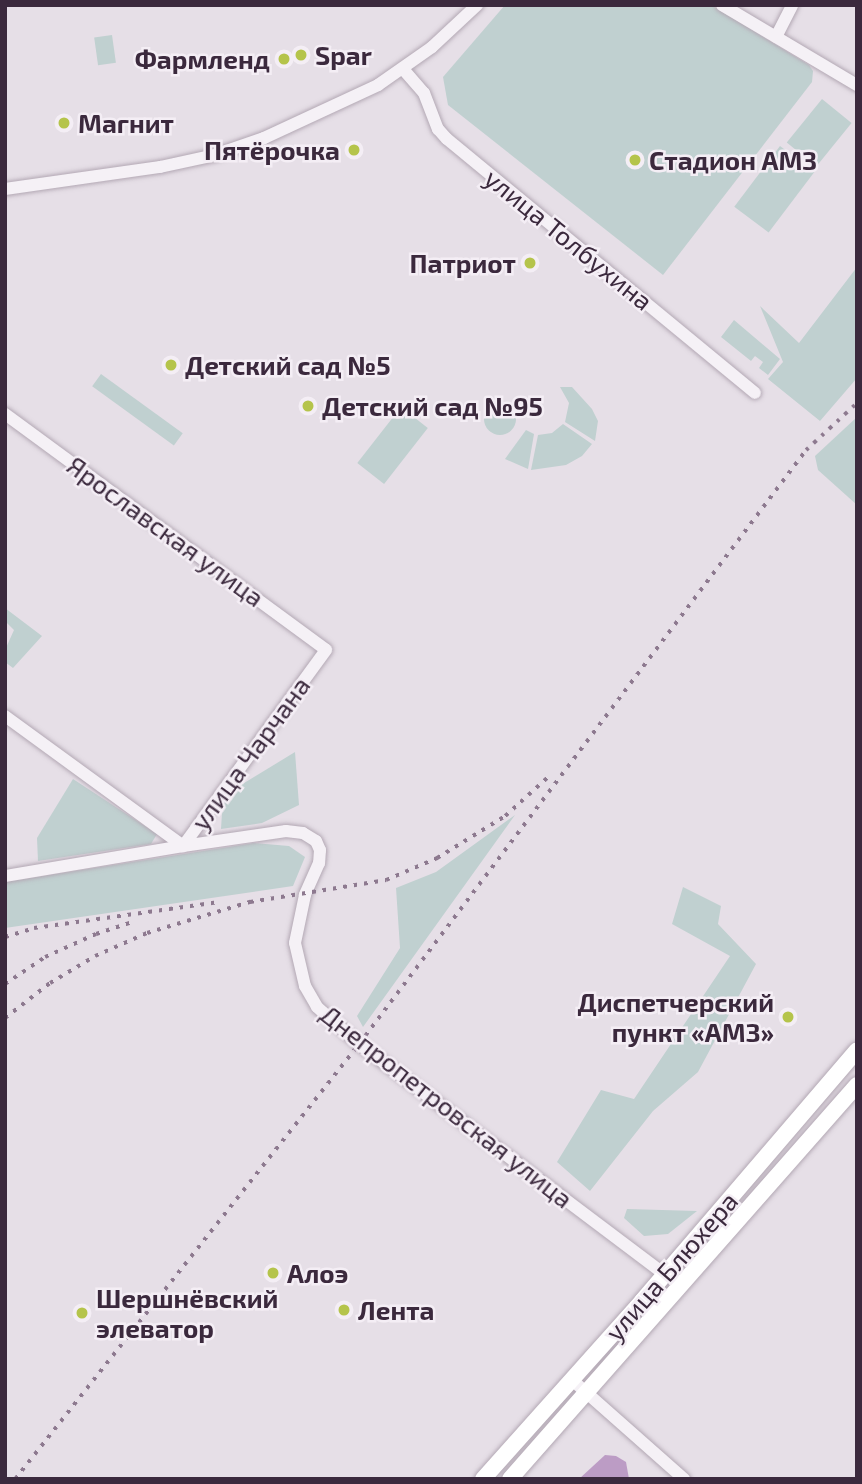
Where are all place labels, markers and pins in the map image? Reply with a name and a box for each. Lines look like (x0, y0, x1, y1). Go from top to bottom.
place label: Spar (315, 39, 372, 71)
place label: Фармленд (135, 43, 270, 75)
marker: Spar (293, 47, 309, 63)
marker: Фармленд (276, 51, 292, 67)
place label: Магнит (78, 107, 174, 139)
marker: Магнит (56, 115, 72, 131)
place label: Пятёрочка (204, 134, 340, 166)
marker: Пятёрочка (346, 142, 362, 158)
place label: Стадион АМЗ (649, 144, 817, 176)
marker: Стадион АМЗ (627, 152, 643, 168)
place label: Патриот (410, 247, 516, 279)
marker: Патриот (522, 255, 538, 271)
place label: Детский сад №5 (185, 349, 390, 381)
marker: Детский сад №5 (163, 357, 179, 373)
place label: Детский сад №95 (322, 390, 543, 422)
marker: Детский сад №95 (300, 398, 316, 414)
place label: Диспетчерский пункт «АМЗ» (578, 986, 774, 1048)
marker: Диспетчерский пункт «АМЗ» (780, 1009, 796, 1025)
place label: Алоэ (287, 1257, 348, 1289)
marker: Алоэ (265, 1265, 281, 1281)
place label: Шершнёвский элеватор (96, 1282, 278, 1344)
place label: Лента (358, 1294, 434, 1326)
marker: Лента (336, 1302, 352, 1318)
marker: Шершнёвский элеватор (74, 1305, 90, 1321)

